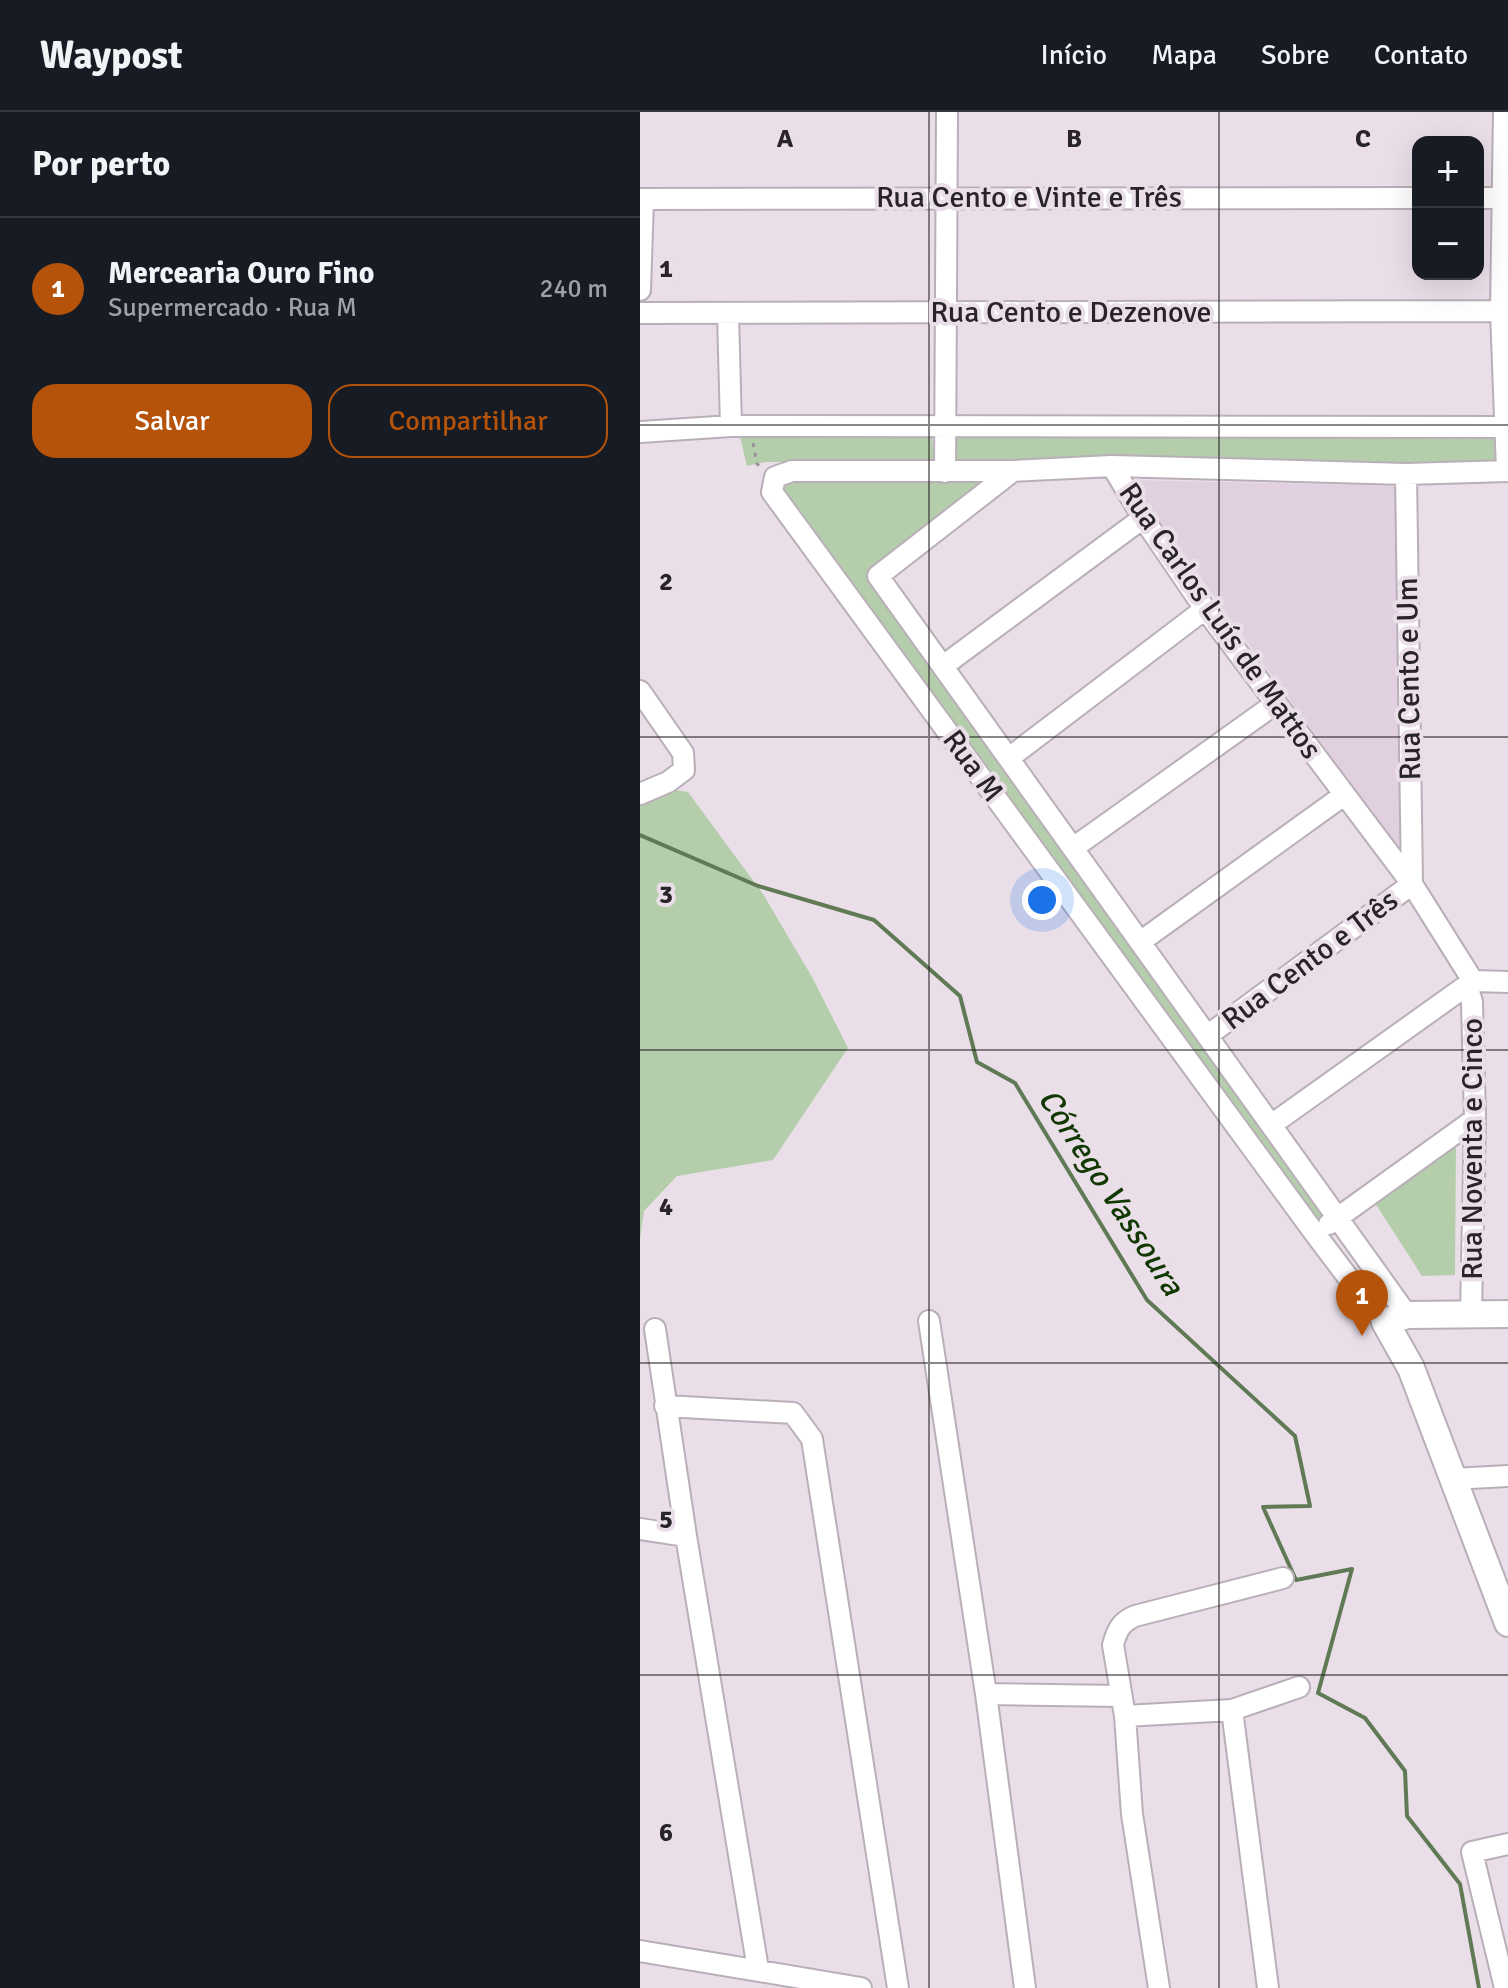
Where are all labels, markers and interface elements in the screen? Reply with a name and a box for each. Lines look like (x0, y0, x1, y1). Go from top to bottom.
text: Waypost (40, 32, 182, 79)
text: Início (1040, 38, 1107, 72)
text: Mapa (1151, 38, 1217, 72)
text: Sobre (1261, 38, 1330, 72)
text: Contato (1374, 38, 1468, 72)
text: A (777, 123, 794, 155)
text: B (1066, 123, 1082, 155)
text: C (1355, 123, 1371, 155)
map controls (1412, 136, 1484, 280)
button: + (1412, 136, 1484, 208)
text: Por perto (32, 143, 170, 185)
street label: Rua Cento e Vinte e Três (876, 179, 1182, 216)
button: − (1412, 208, 1484, 280)
text: 1 (659, 253, 673, 285)
text: Mercearia Ouro Fino (108, 255, 374, 292)
text: 1 (51, 273, 65, 305)
text: 240 m (539, 273, 608, 305)
text: Supermercado · Rua M (108, 292, 357, 324)
street label: Rua Cento e Dezenove (930, 294, 1212, 331)
button: Salvar (32, 384, 312, 458)
button: Compartilhar (328, 384, 608, 458)
street label: Rua Carlos Luís de Mattos (1111, 476, 1329, 766)
text: 2 (659, 566, 673, 598)
street label: Rua Cento e Um (1389, 577, 1429, 781)
street label: Rua M (935, 723, 1011, 809)
text: 3 (659, 879, 673, 911)
your location (1022, 880, 1062, 920)
street label: Rua Cento e Três (1215, 882, 1405, 1038)
street label: Rua Noventa e Cinco (1454, 1018, 1491, 1280)
water label: Córrego Vassoura (1030, 1081, 1193, 1303)
text: 4 (659, 1191, 673, 1223)
pin: 1 (1336, 1270, 1388, 1336)
text: 5 (659, 1504, 673, 1536)
text: 6 (659, 1817, 673, 1849)

